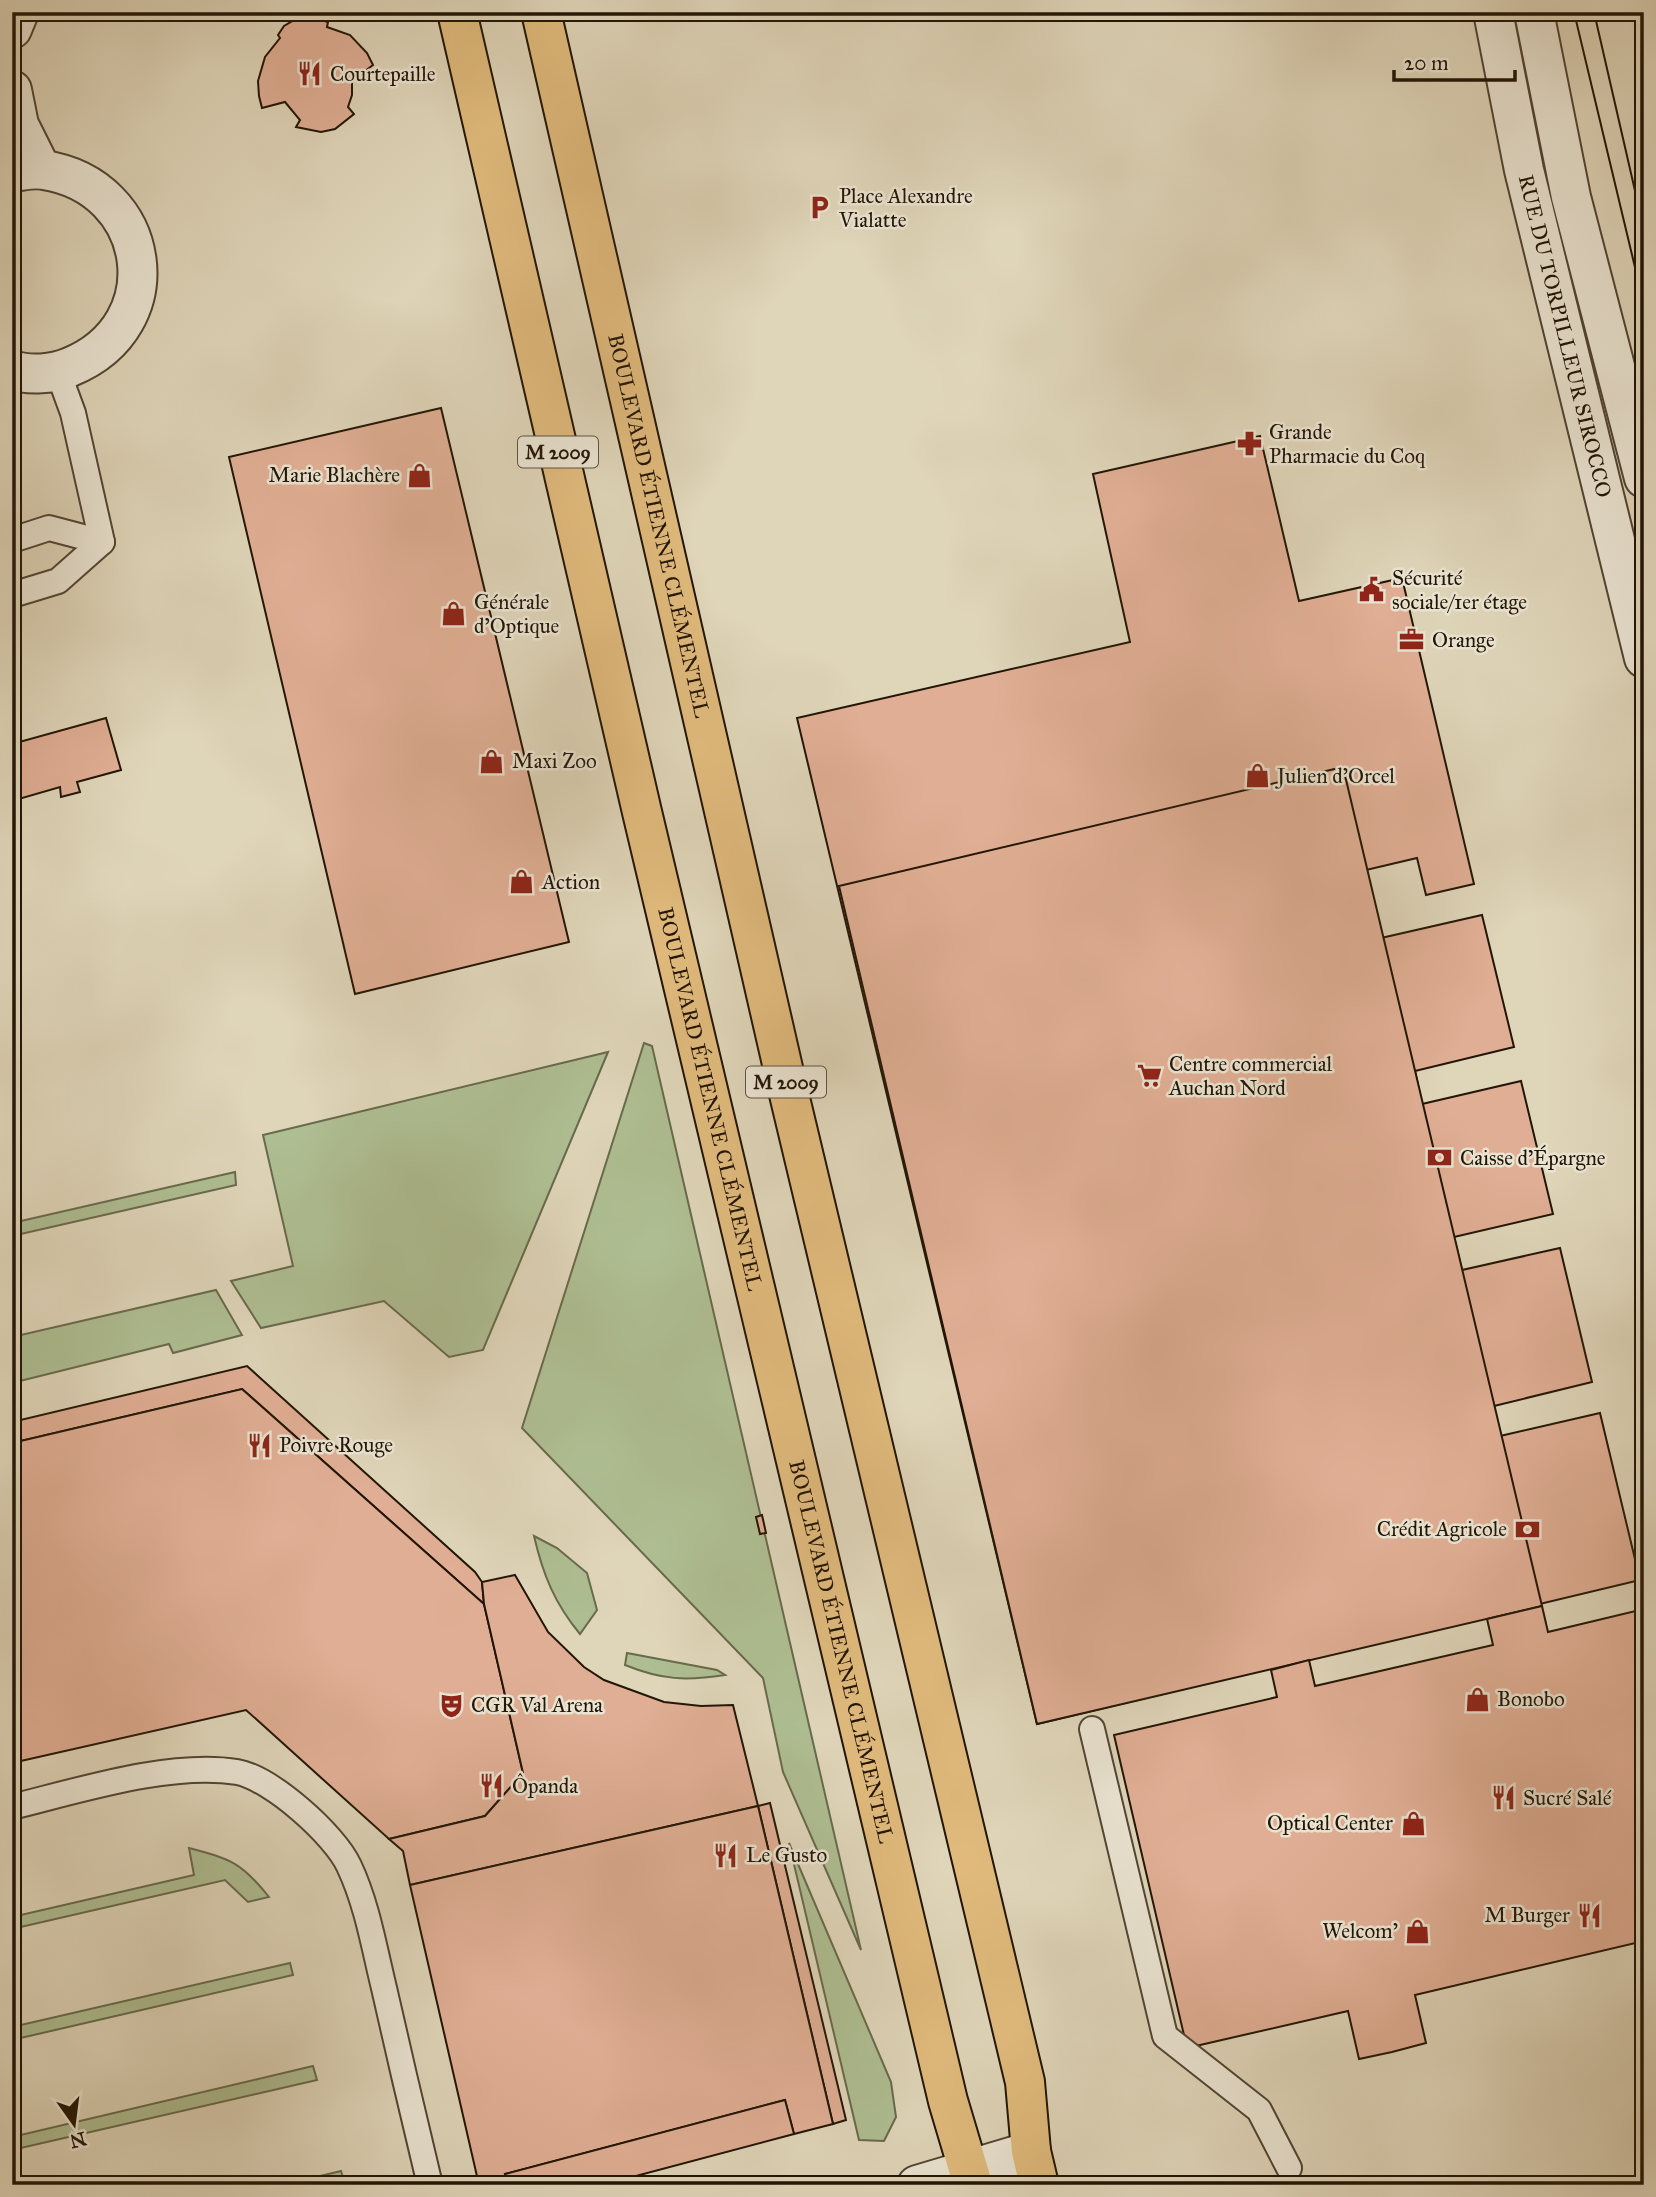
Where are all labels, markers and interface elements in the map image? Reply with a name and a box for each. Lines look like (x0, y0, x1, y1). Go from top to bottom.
scale bar (1394, 38, 1514, 82)
text: 20 m (1404, 50, 1449, 76)
restaurant icon: Courtepaille (296, 60, 324, 88)
place label: Courtepaille (330, 61, 436, 87)
street label: RUE DU TORPILLEUR SIROCCO (1513, 172, 1617, 500)
place label: Place Alexandre Vialatte (838, 183, 973, 233)
parking icon: Place Alexandre Vialatte (805, 194, 833, 222)
street label: BOULEVARD ÉTIENNE CLÉMENTEL (602, 331, 715, 721)
place label: Grande Pharmacie du Coq (1269, 419, 1426, 469)
pharmacy icon: Grande Pharmacie du Coq (1235, 430, 1263, 458)
road number: M 2009 (518, 436, 598, 467)
shop icon: Marie Blachère (406, 461, 434, 489)
place label: Marie Blachère (269, 462, 400, 488)
place label: Sécurité sociale/1er étage (1392, 565, 1527, 615)
public building icon: Sécurité sociale/1er étage (1358, 576, 1386, 604)
place label: Générale d'Optique (474, 589, 560, 639)
shop icon: Générale d'Optique (440, 600, 468, 628)
office icon: Orange (1398, 626, 1426, 654)
place label: Orange (1432, 627, 1495, 653)
shop icon: Maxi Zoo (478, 747, 506, 775)
place label: Maxi Zoo (512, 748, 597, 774)
shop icon: Julien d'Orcel (1243, 762, 1271, 790)
place label: Julien d'Orcel (1275, 763, 1395, 789)
shop icon: Action (508, 868, 536, 896)
place label: Action (541, 869, 600, 895)
street label: BOULEVARD ÉTIENNE CLÉMENTEL (652, 905, 768, 1294)
place label: Centre commercial Auchan Nord (1168, 1051, 1333, 1101)
supermarket icon: Centre commercial Auchan Nord (1135, 1062, 1163, 1090)
road number: M 2009 (746, 1066, 826, 1098)
bank icon: Caisse d'Épargne (1426, 1144, 1454, 1172)
place label: Caisse d'Épargne (1460, 1144, 1606, 1171)
restaurant icon: Poivre Rouge (245, 1431, 273, 1459)
place label: Poivre Rouge (279, 1432, 393, 1458)
street label: BOULEVARD ÉTIENNE CLÉMENTEL (783, 1457, 899, 1846)
bank icon: Crédit Agricole (1513, 1515, 1541, 1543)
place label: Crédit Agricole (1377, 1516, 1507, 1542)
shop icon: Bonobo (1463, 1685, 1491, 1713)
place label: Bonobo (1497, 1686, 1565, 1712)
theatre icon: CGR Val Arena (437, 1691, 465, 1719)
place label: CGR Val Arena (471, 1692, 603, 1718)
restaurant icon: Ôpanda (478, 1772, 506, 1800)
place label: Ôpanda (512, 1773, 578, 1799)
restaurant icon: Sucré Salé (1489, 1784, 1517, 1812)
place label: Sucré Salé (1523, 1785, 1612, 1811)
shop icon: Optical Center (1399, 1809, 1427, 1837)
place label: Optical Center (1267, 1810, 1393, 1836)
restaurant icon: Le Gusto (712, 1841, 740, 1869)
place label: Le Gusto (746, 1842, 827, 1868)
restaurant icon: M Burger (1576, 1901, 1604, 1929)
place label: M Burger (1484, 1902, 1570, 1928)
shop icon: Welcom' (1404, 1917, 1432, 1945)
place label: Welcom' (1322, 1918, 1398, 1944)
north arrow (38, 2088, 108, 2158)
text: N (67, 2127, 89, 2153)

